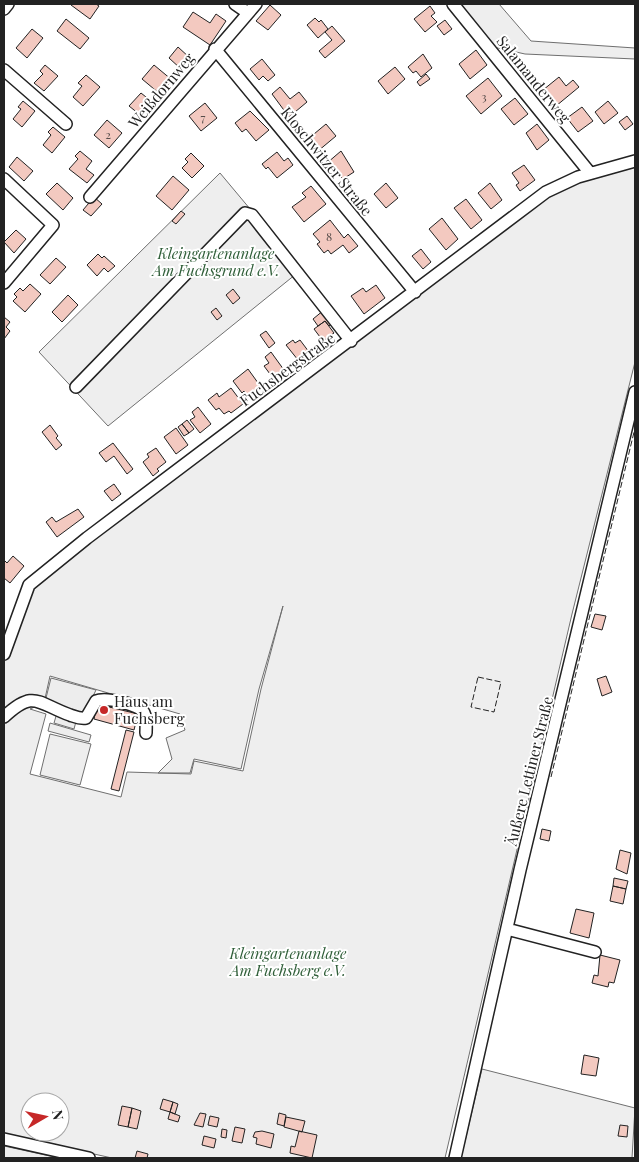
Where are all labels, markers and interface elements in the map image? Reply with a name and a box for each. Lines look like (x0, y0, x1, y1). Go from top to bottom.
street label: Salamanderweg (493, 31, 575, 127)
street label: Weißdornweg (123, 48, 198, 133)
house number: 3 (481, 88, 487, 104)
street label: Kloschwitzer Straße (277, 102, 377, 220)
house number: 7 (201, 109, 206, 125)
house number: 2 (105, 126, 111, 142)
house number: 8 (326, 228, 332, 244)
park label: Kleingartenanlage Am Fuchsgrund e.V. (151, 243, 279, 280)
street label: Fuchsbergstraße (235, 328, 339, 410)
place label: Haus am Fuchsberg (114, 691, 185, 728)
street label: Äußere Lettiner Straße (501, 694, 557, 849)
marker: Haus am Fuchsberg (98, 704, 110, 716)
park label: Kleingartenanlage Am Fuchsberg e.V. (228, 943, 347, 980)
north arrow (20, 1092, 70, 1142)
text: N (48, 1108, 69, 1121)

